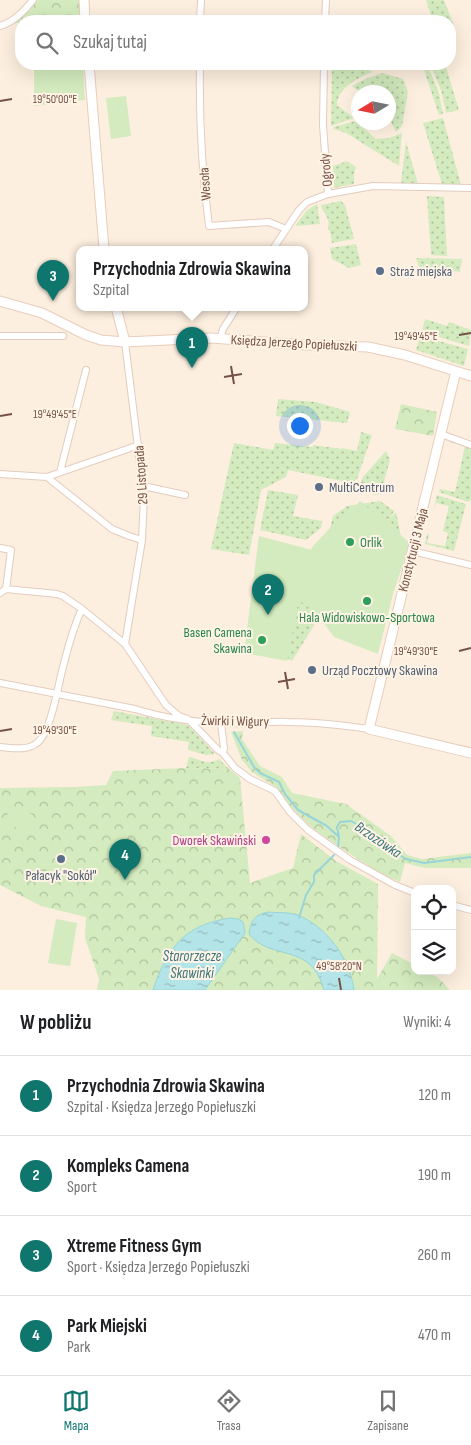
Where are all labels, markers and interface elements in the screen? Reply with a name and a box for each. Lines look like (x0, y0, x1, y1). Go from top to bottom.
search box (15, 15, 456, 70)
icon: search (33, 29, 61, 57)
text: Szukaj tutaj (73, 31, 147, 54)
north arrow (351, 85, 396, 130)
text: 19°50'00"E (33, 92, 77, 107)
street label: Ogrody (316, 152, 336, 187)
street label: Wesoła (195, 167, 215, 201)
popup (76, 246, 308, 311)
text: Przychodnia Zdrowia Skawina (93, 258, 291, 281)
pin: 3 (37, 260, 69, 301)
place label: Straż miejska (390, 263, 452, 280)
marker: Straż miejska (374, 265, 386, 277)
text: Szpital (93, 281, 129, 300)
pin: 1 (176, 327, 208, 368)
text: 19°49'45"E (394, 329, 438, 344)
street label: Księdza Jerzego Popiełuszki (230, 331, 358, 355)
text: 19°49'45"E (33, 407, 77, 422)
your location (287, 413, 313, 439)
street label: 29 Listopada (130, 445, 152, 505)
place label: MultiCentrum (329, 479, 394, 496)
marker: MultiCentrum (313, 481, 325, 493)
street label: Konstytucji 3 Maja (394, 506, 432, 594)
place label: Orlik (360, 534, 382, 551)
marker: Orlik (344, 536, 356, 548)
pin: 2 (252, 574, 284, 615)
marker: Hala Widowiskowo-Sportowa (361, 595, 373, 607)
place label: Hala Widowiskowo-Sportowa (299, 609, 435, 626)
place label: Basen Camena Skawina (184, 624, 252, 657)
marker: Basen Camena Skawina (256, 634, 268, 646)
text: 19°49'30"E (394, 644, 438, 659)
place label: Urząd Pocztowy Skawina (322, 662, 438, 679)
marker: Urząd Pocztowy Skawina (306, 664, 318, 676)
street label: Żwirki i Wigury (201, 712, 270, 730)
text: 19°49'30"E (33, 723, 77, 738)
water label: Brzozówka (351, 817, 405, 863)
place label: Dworek Skawiński (172, 832, 256, 849)
marker: Dworek Skawiński (260, 834, 272, 846)
pin: 4 (109, 839, 141, 880)
marker: Pałacyk "Sokół" (55, 853, 67, 865)
place label: Pałacyk "Sokół" (25, 867, 97, 884)
map controls (411, 885, 456, 975)
button: locate (411, 885, 456, 930)
button: layers (411, 930, 456, 975)
water label: Starorzecze Skawinki (163, 947, 222, 983)
text: 49°58'20"N (316, 959, 362, 974)
text: W pobliżu (20, 1010, 91, 1035)
text: Wyniki: 4 (403, 1013, 451, 1032)
text: Przychodnia Zdrowia Skawina (67, 1075, 265, 1098)
text: 1 (33, 1086, 39, 1105)
text: 120 m (419, 1086, 451, 1105)
text: Szpital · Księdza Jerzego Popiełuszki (67, 1098, 256, 1117)
text: Kompleks Camena (67, 1155, 189, 1178)
text: 2 (32, 1166, 40, 1185)
text: 190 m (418, 1166, 451, 1185)
text: Sport (67, 1178, 97, 1197)
text: Xtreme Fitness Gym (67, 1235, 202, 1258)
text: 3 (32, 1246, 40, 1265)
text: 260 m (417, 1246, 451, 1265)
text: Sport · Księdza Jerzego Popiełuszki (67, 1258, 250, 1277)
text: Park Miejski (67, 1315, 147, 1338)
text: 4 (32, 1326, 40, 1345)
text: 470 m (418, 1326, 451, 1345)
text: Park (67, 1338, 90, 1357)
tab: Mapa (62, 1387, 90, 1434)
tab: Trasa (215, 1387, 243, 1434)
tab: Zapisane (367, 1387, 409, 1434)

